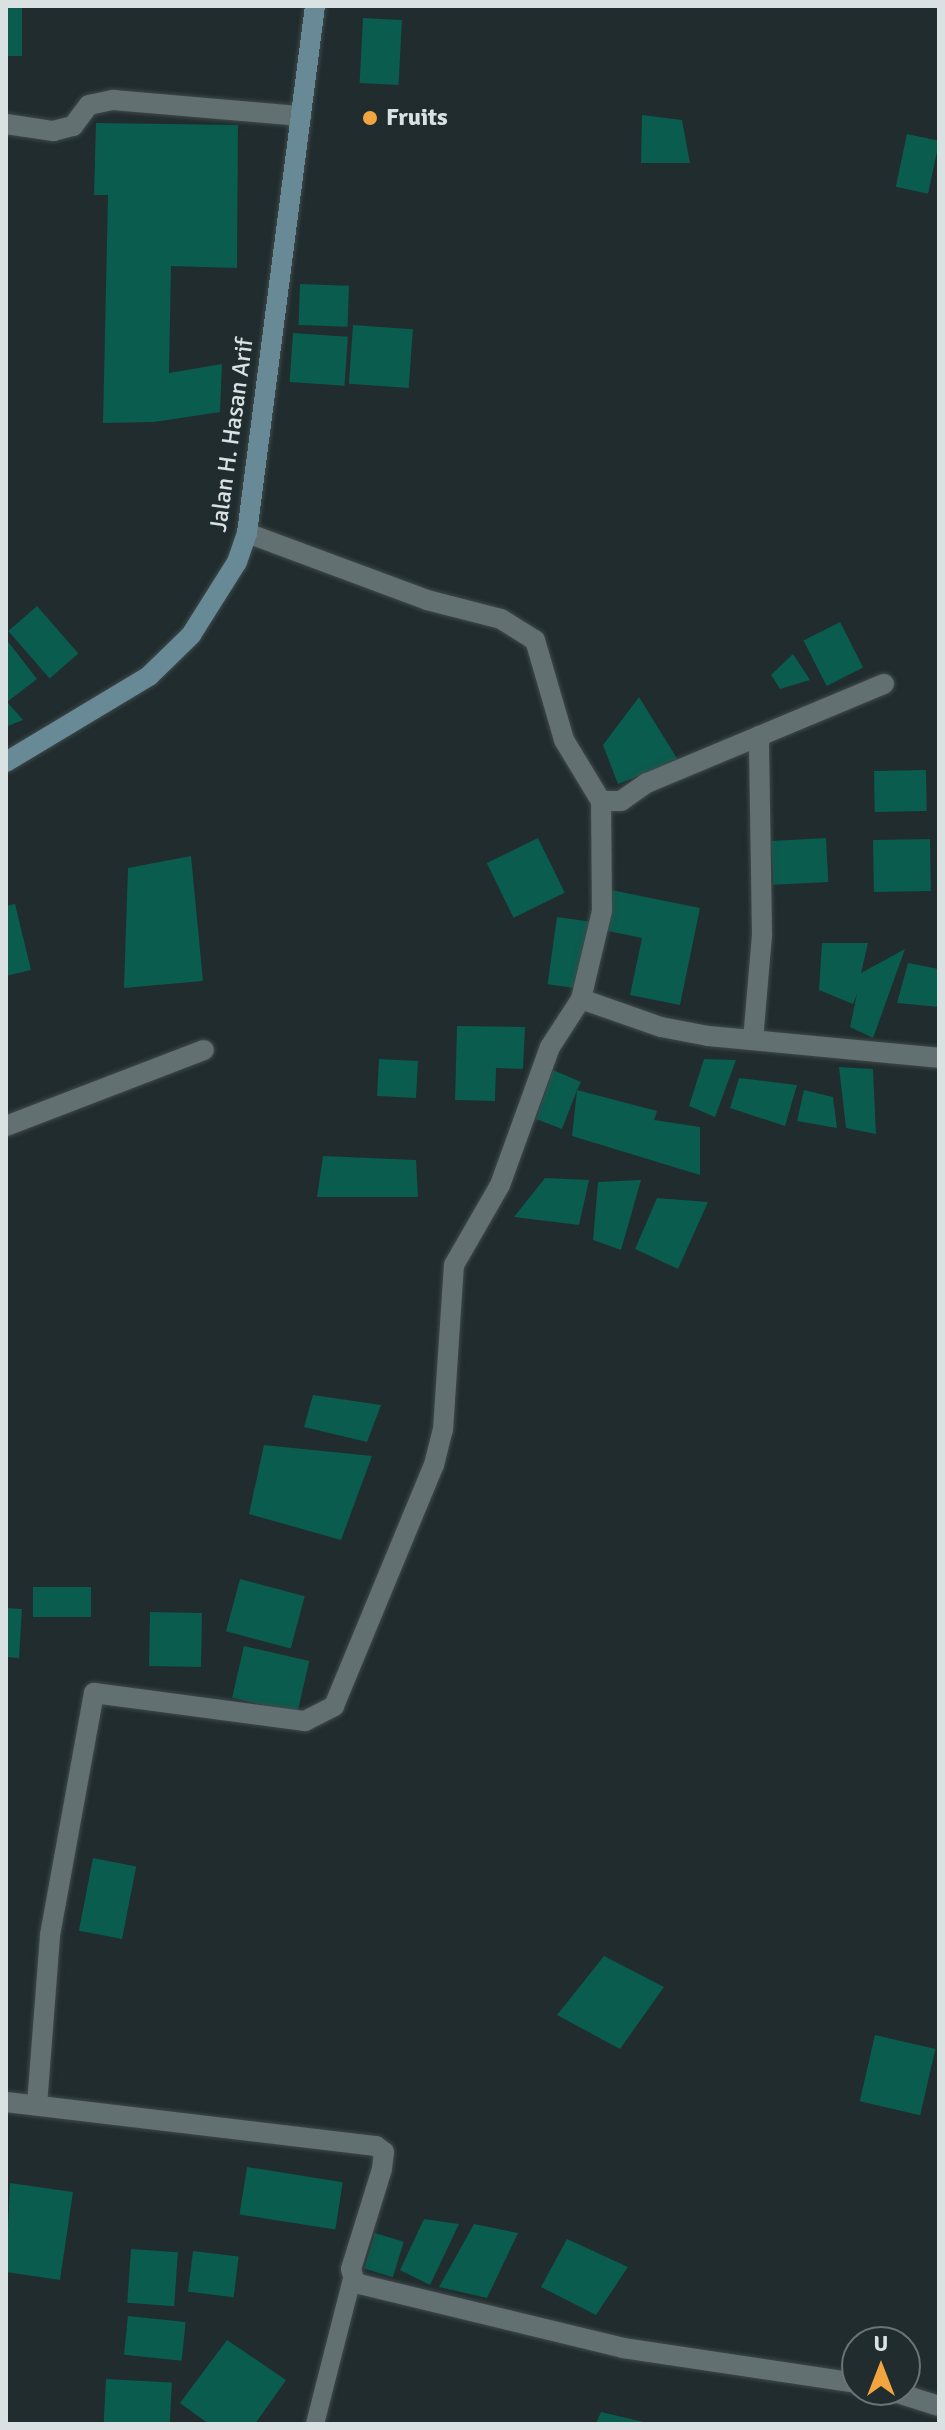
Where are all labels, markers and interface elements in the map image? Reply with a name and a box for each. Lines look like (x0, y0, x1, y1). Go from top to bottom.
place label: Fruits (386, 104, 448, 132)
marker: Fruits (361, 109, 379, 127)
street label: Jalan H. Hasan Arif (204, 336, 260, 534)
north arrow (841, 2326, 921, 2406)
text: U (874, 2330, 888, 2357)

